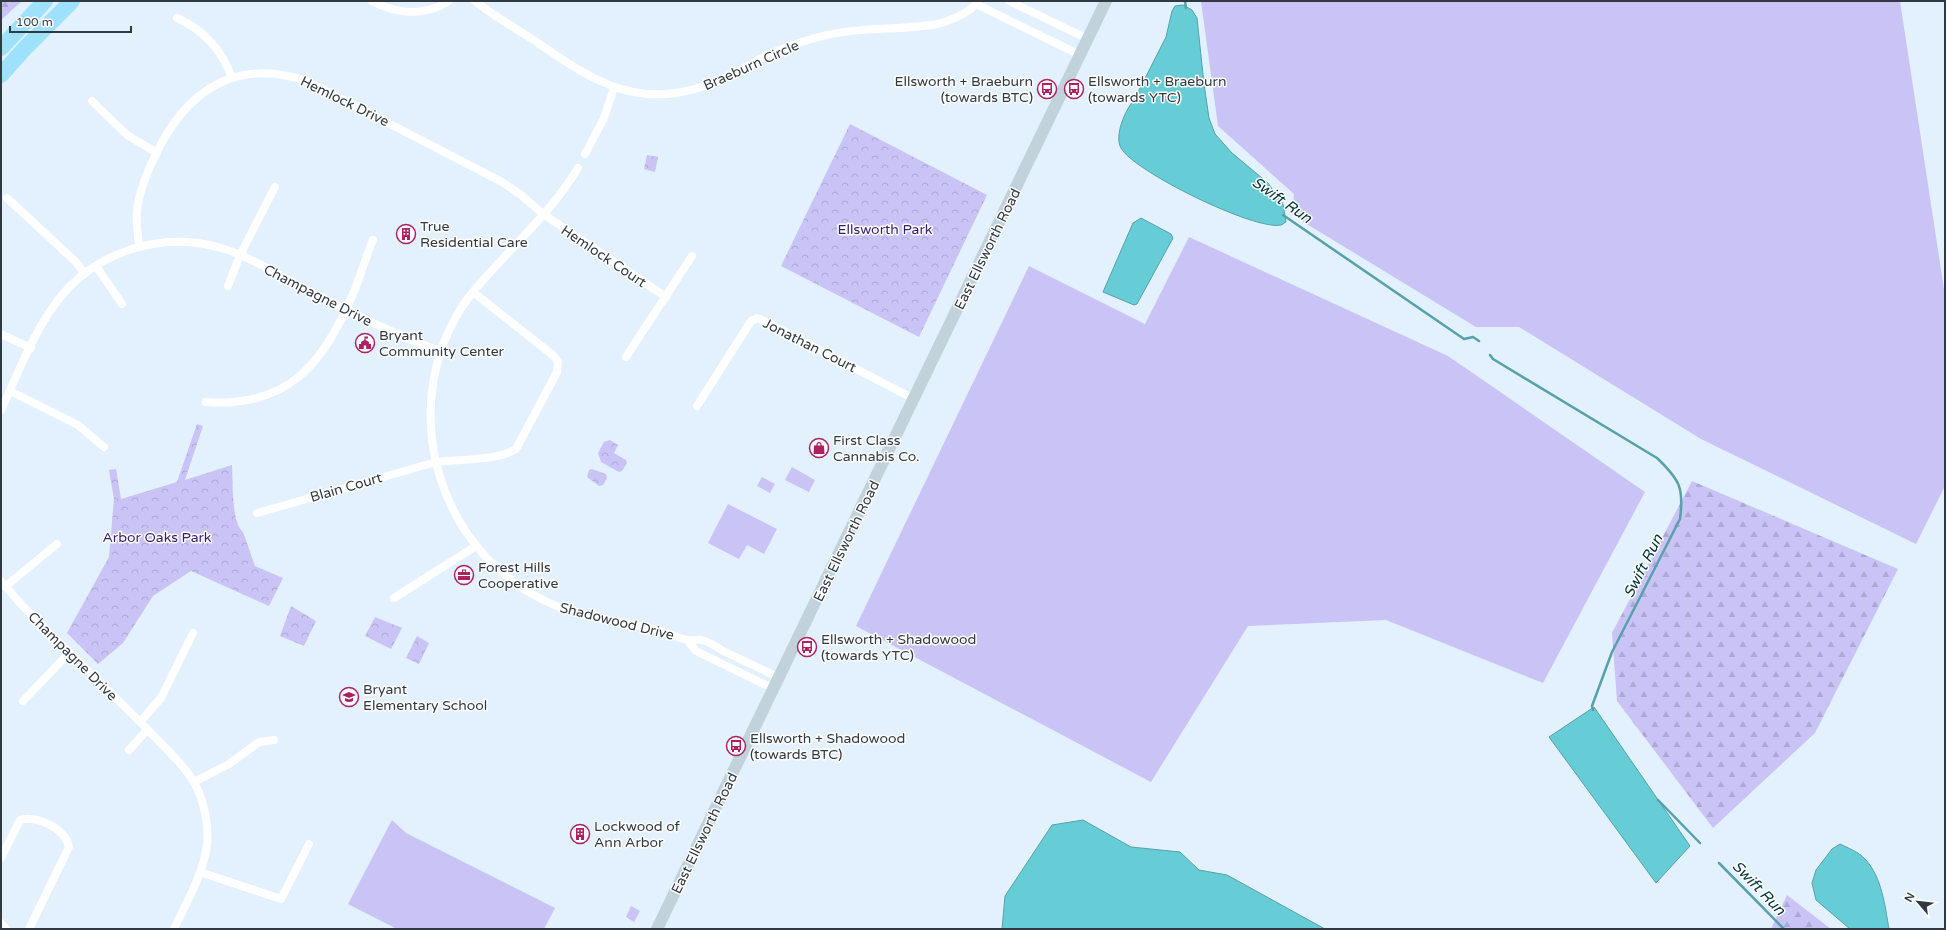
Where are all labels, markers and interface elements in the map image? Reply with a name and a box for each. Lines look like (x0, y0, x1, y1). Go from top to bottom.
scale bar (10, 8, 131, 34)
text: 100 m (16, 15, 53, 29)
street label: Braeburn Circle (701, 37, 802, 94)
street label: Hemlock Drive (298, 73, 392, 130)
place label: Ellsworth + Braeburn (towards BTC) (895, 73, 1033, 106)
place label: Ellsworth + Braeburn (towards YTC) (1088, 73, 1226, 106)
bus stop icon: Ellsworth + Braeburn (towards BTC) (1036, 78, 1058, 100)
bus stop icon: Ellsworth + Braeburn (towards YTC) (1063, 78, 1085, 100)
water label: Swift Run (1249, 173, 1316, 228)
street label: East Ellsworth Road (951, 186, 1024, 312)
place label: True Residential Care (420, 218, 528, 251)
park label: Ellsworth Park (838, 221, 933, 238)
street label: Hemlock Court (558, 222, 650, 292)
building icon: True Residential Care (395, 223, 417, 245)
street label: Champagne Drive (261, 261, 375, 330)
street label: Jonathan Court (760, 315, 860, 377)
place label: Bryant Community Center (379, 327, 505, 360)
public building icon: Bryant Community Center (354, 332, 376, 354)
place label: First Class Cannabis Co. (833, 432, 920, 465)
shop icon: First Class Cannabis Co. (808, 437, 830, 459)
street label: Blain Court (308, 469, 385, 506)
street label: East Ellsworth Road (810, 478, 883, 604)
park label: Arbor Oaks Park (103, 529, 212, 546)
water label: Swift Run (1619, 531, 1667, 601)
place label: Forest Hills Cooperative (478, 559, 559, 592)
office icon: Forest Hills Cooperative (453, 564, 475, 586)
street label: Shadowood Drive (558, 599, 676, 644)
street label: Champagne Drive (25, 608, 121, 705)
place label: Ellsworth + Shadowood (towards YTC) (821, 631, 976, 664)
bus stop icon: Ellsworth + Shadowood (towards YTC) (796, 636, 818, 658)
place label: Bryant Elementary School (363, 681, 487, 714)
school or university icon: Bryant Elementary School (338, 686, 360, 708)
place label: Ellsworth + Shadowood (towards BTC) (750, 730, 905, 763)
bus stop icon: Ellsworth + Shadowood (towards BTC) (725, 735, 747, 757)
street label: East Ellsworth Road (668, 770, 741, 896)
place label: Lockwood of Ann Arbor (594, 818, 681, 851)
building icon: Lockwood of Ann Arbor (569, 823, 591, 845)
water label: Swift Run (1729, 857, 1790, 920)
north arrow (1898, 882, 1938, 922)
text: N (1902, 891, 1917, 904)

